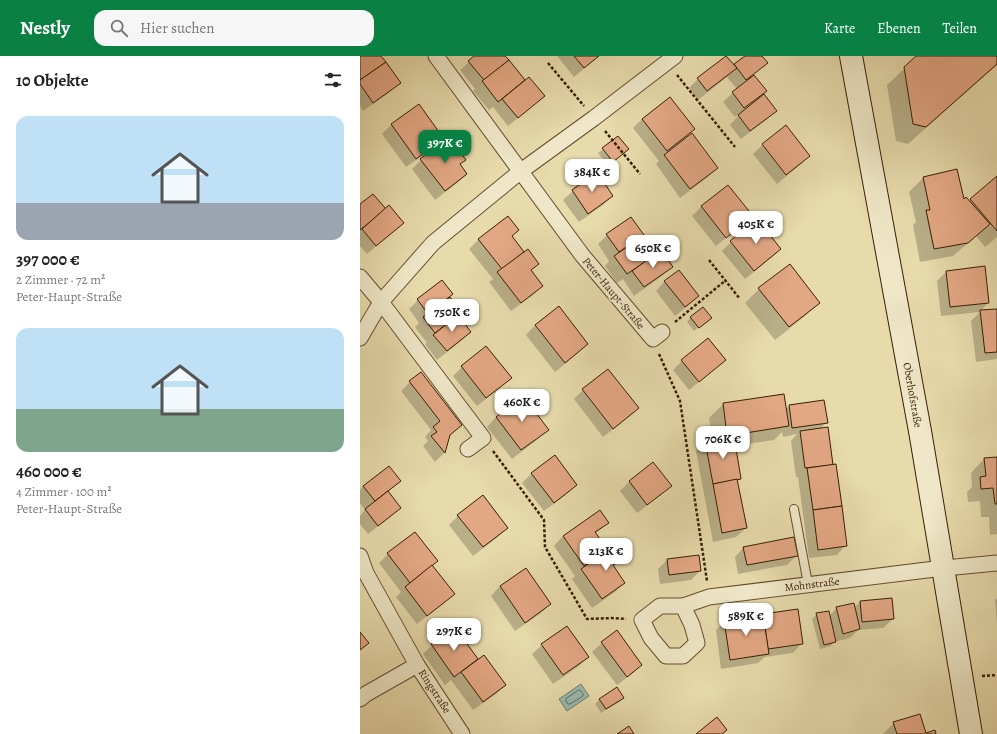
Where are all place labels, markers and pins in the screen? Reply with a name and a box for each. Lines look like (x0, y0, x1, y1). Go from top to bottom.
pin: 397K € (412, 130, 478, 164)
pin: 384K € (559, 159, 625, 193)
pin: 405K € (723, 211, 789, 245)
pin: 650K € (620, 235, 686, 269)
pin: 750K € (419, 299, 485, 333)
pin: 460K € (489, 389, 555, 423)
pin: 706K € (690, 426, 756, 460)
pin: 213K € (573, 538, 639, 572)
pin: 589K € (713, 603, 779, 637)
pin: 297K € (421, 618, 487, 652)

